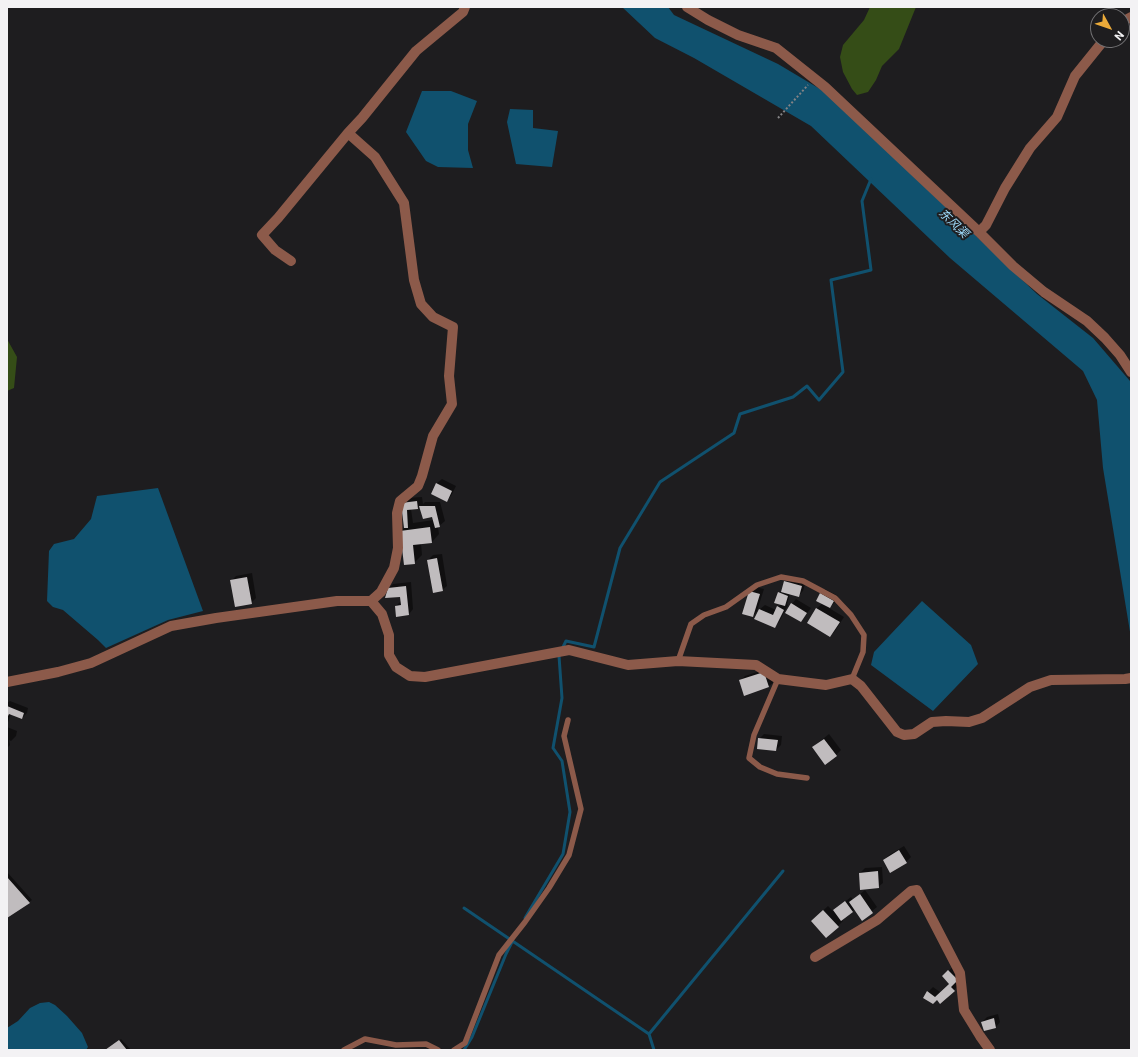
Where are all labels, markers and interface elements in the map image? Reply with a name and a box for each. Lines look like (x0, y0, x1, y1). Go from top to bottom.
north arrow (1090, 8, 1130, 48)
text: N (1111, 28, 1126, 43)
water label: 东风渠 (935, 206, 971, 242)

